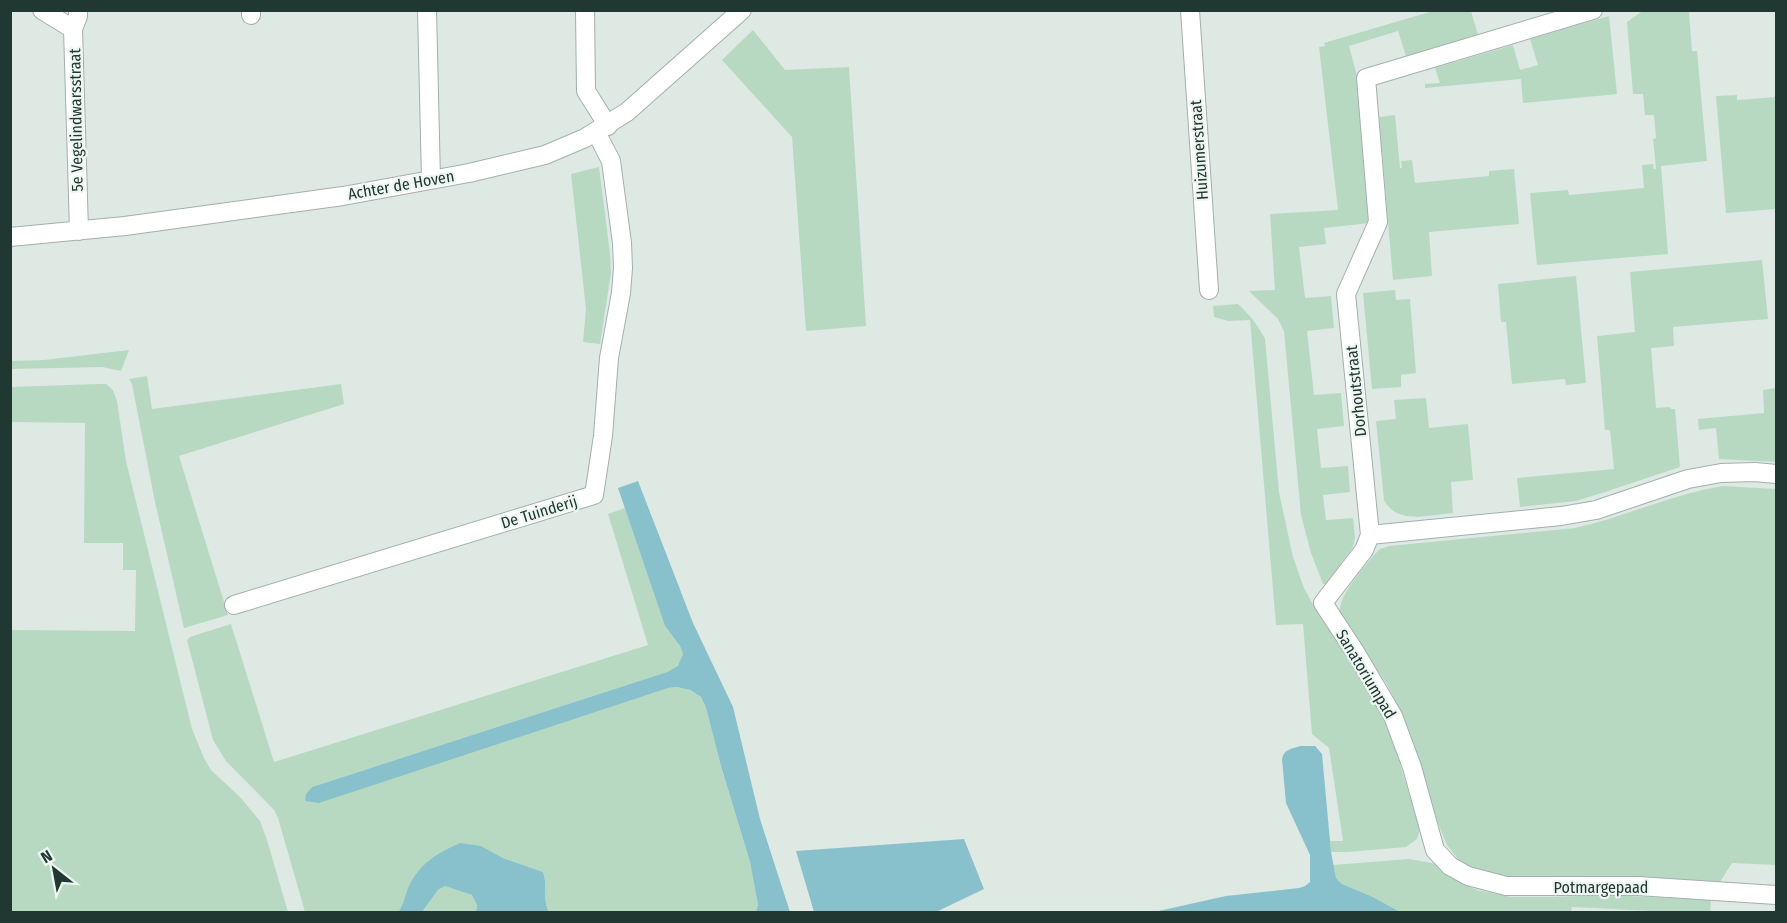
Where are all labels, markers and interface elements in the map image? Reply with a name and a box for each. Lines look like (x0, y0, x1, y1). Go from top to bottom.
street label: 5e Vegelindwarsstraat (65, 47, 87, 192)
street label: Huizumerstraat (1186, 99, 1212, 201)
street label: Achter de Hoven (346, 166, 456, 204)
street label: Dorhoutstraat (1342, 344, 1370, 438)
street label: De Tuinderij (499, 491, 579, 533)
street label: Sanatoriumpad (1332, 626, 1400, 722)
north arrow (24, 839, 84, 899)
text: N (38, 846, 56, 867)
street label: Potmargepaad (1554, 878, 1648, 897)

